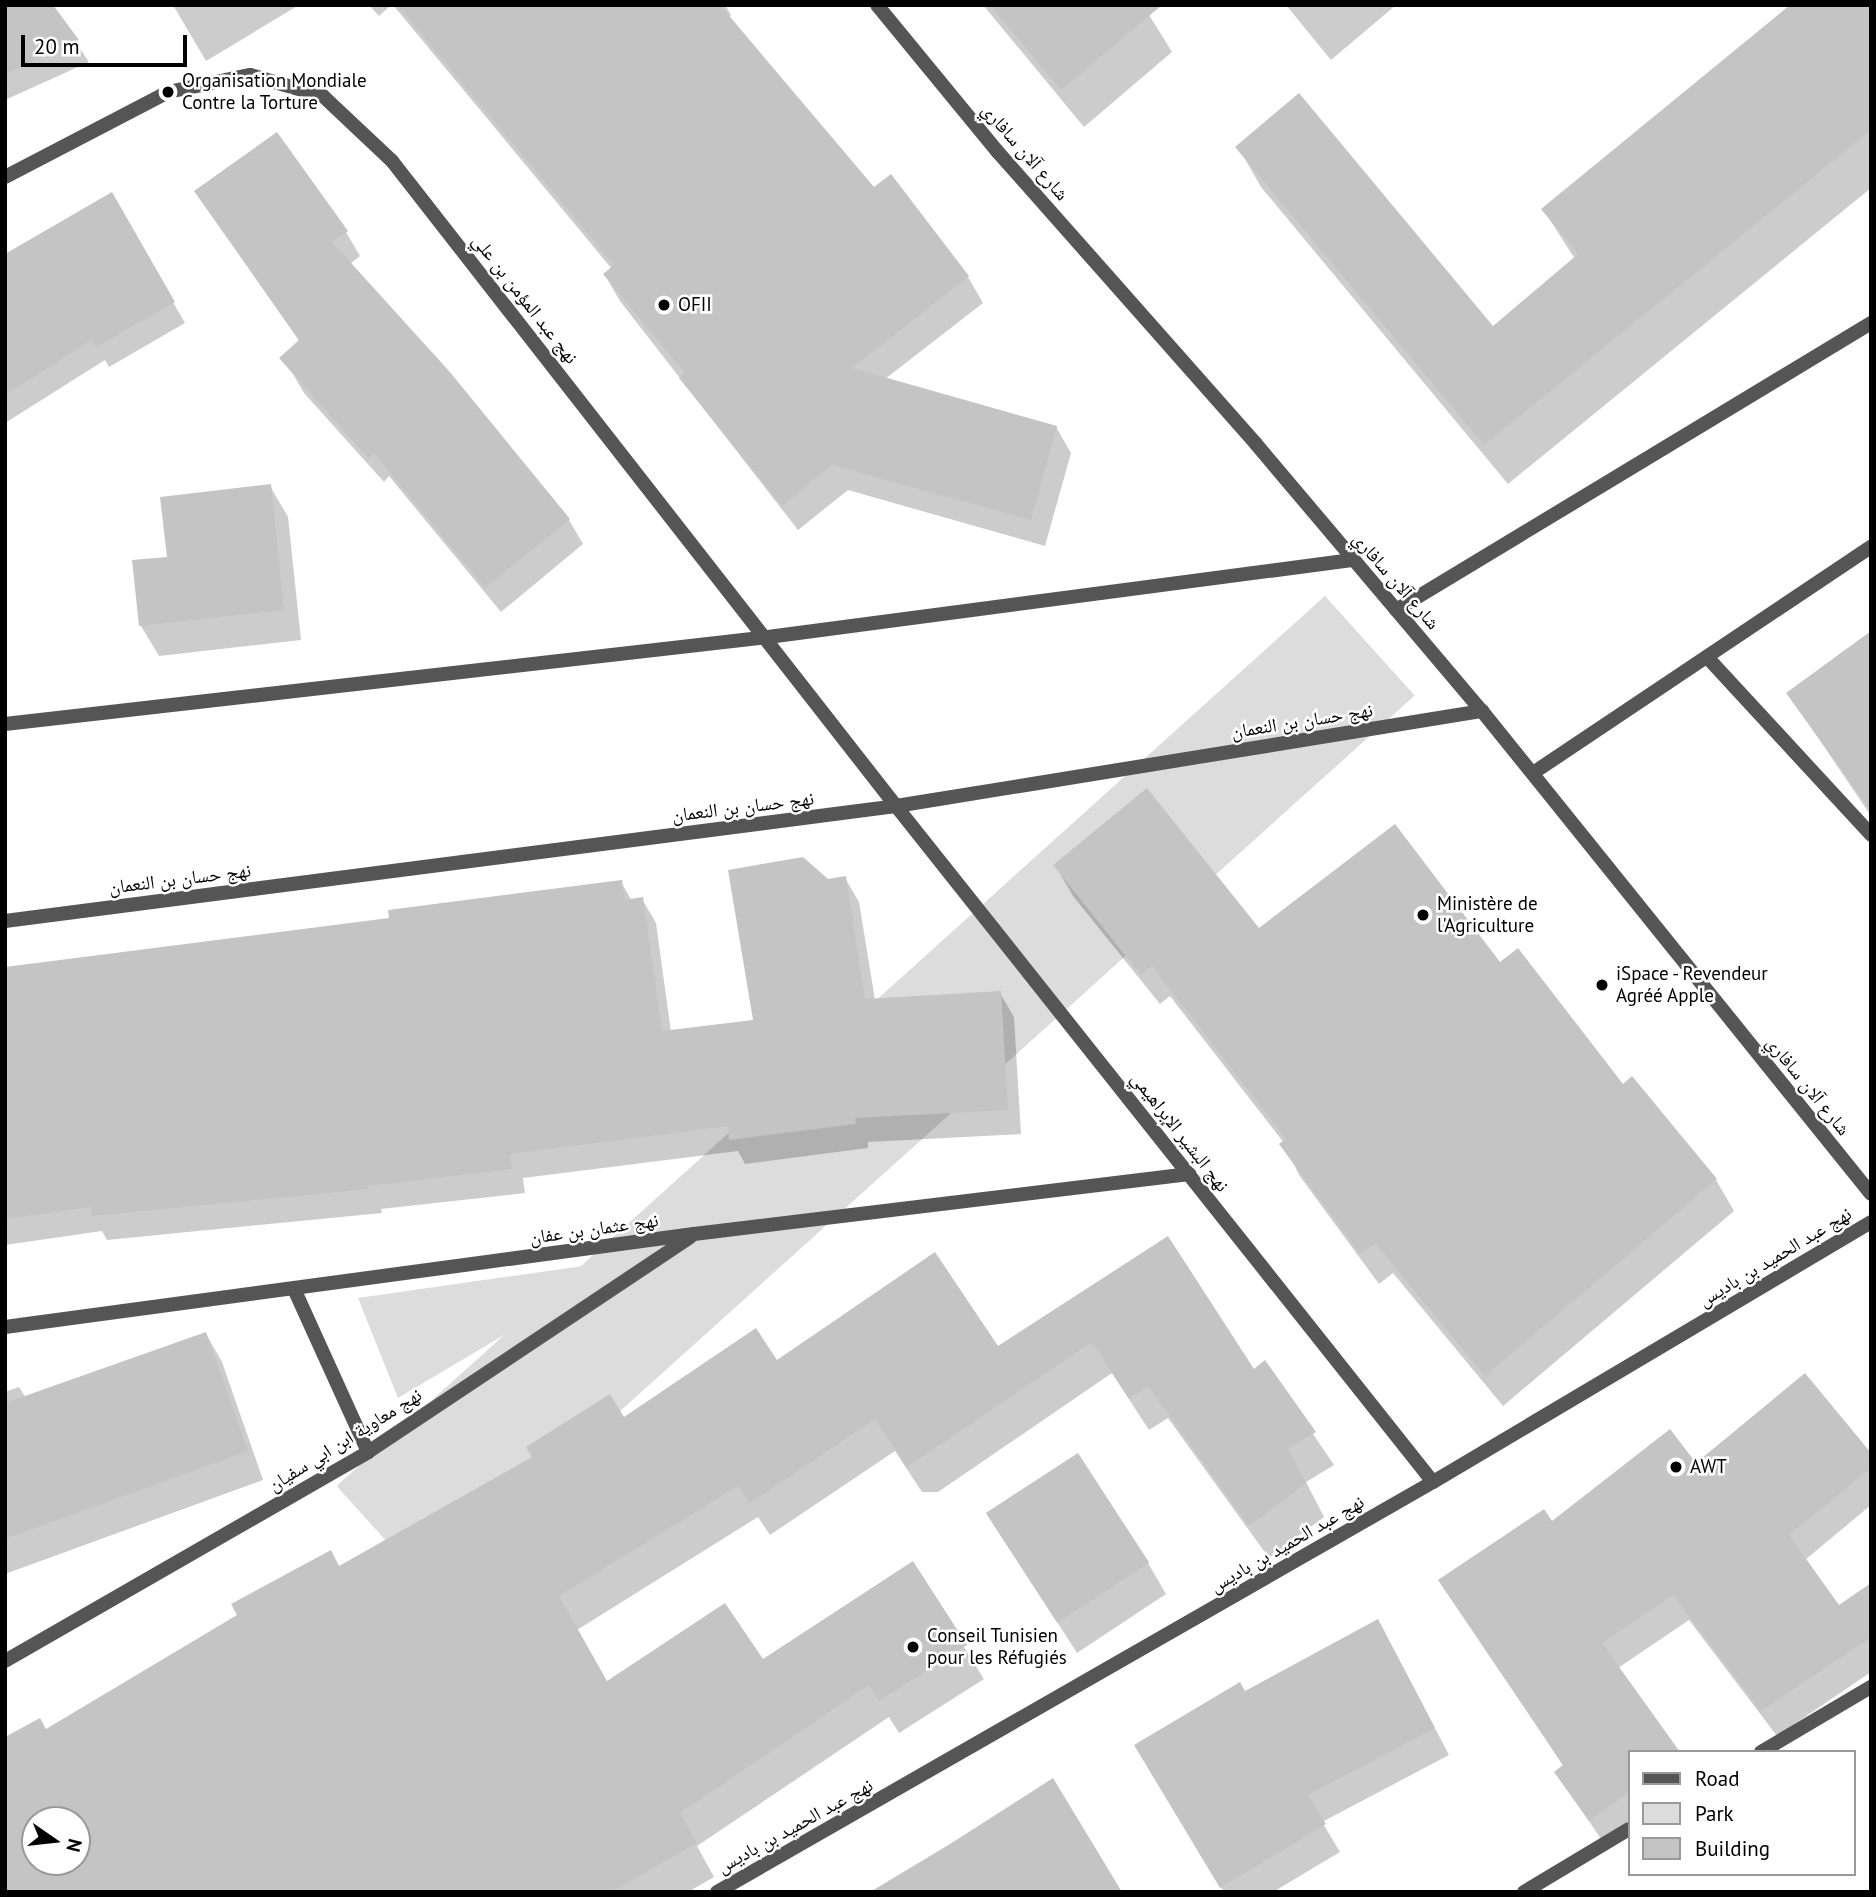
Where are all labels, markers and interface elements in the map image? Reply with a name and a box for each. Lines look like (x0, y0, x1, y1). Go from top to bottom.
scale bar (24, 21, 191, 65)
text: 20 m (34, 33, 80, 60)
place label: Organisation Mondiale Contre la Torture (182, 70, 367, 114)
marker: Organisation Mondiale Contre la Torture (160, 84, 176, 100)
street label: شارع آلان سافاري (977, 99, 1073, 205)
street label: نهج عبد المؤمن بن علي (467, 230, 583, 368)
place label: OFII (678, 294, 712, 316)
marker: OFII (656, 297, 672, 313)
street label: شارع آلان سافاري (1348, 528, 1444, 634)
street label: نهج حسان بن النعمان (1230, 699, 1374, 743)
street label: نهج حسان بن النعمان (671, 787, 815, 827)
street label: نهج حسان بن النعمان (108, 859, 252, 899)
place label: Ministère de l'Agriculture (1437, 893, 1538, 937)
marker: Ministère de l'Agriculture (1415, 907, 1431, 923)
place label: iSpace - Revendeur Agréé Apple (1616, 963, 1771, 1007)
marker: iSpace - Revendeur Agréé Apple (1594, 977, 1610, 993)
street label: شارع آلان سافاري (1761, 1032, 1855, 1140)
street label: نهج البشير الإبراهيمي (1126, 1068, 1234, 1196)
street label: نهج عبد الحميد بن باديس (1694, 1202, 1856, 1312)
street label: نهج عثمان بن عفان (528, 1209, 660, 1249)
street label: نهج معاوية ابن ابي سفيان (264, 1383, 426, 1497)
place label: AWT (1690, 1456, 1727, 1478)
marker: AWT (1668, 1459, 1684, 1475)
street label: نهج عبد الحميد بن باديس (1206, 1490, 1368, 1598)
place label: Conseil Tunisien pour les Réfugiés (927, 1625, 1067, 1669)
marker: Conseil Tunisien pour les Réfugiés (905, 1639, 921, 1655)
legend (1628, 1750, 1855, 1876)
text: Road (1695, 1765, 1739, 1792)
street label: نهج عبد الحميد بن باديس (713, 1774, 877, 1878)
text: Park (1695, 1800, 1734, 1827)
north arrow (21, 1806, 91, 1876)
text: Building (1695, 1835, 1770, 1862)
text: N (61, 1837, 88, 1855)

